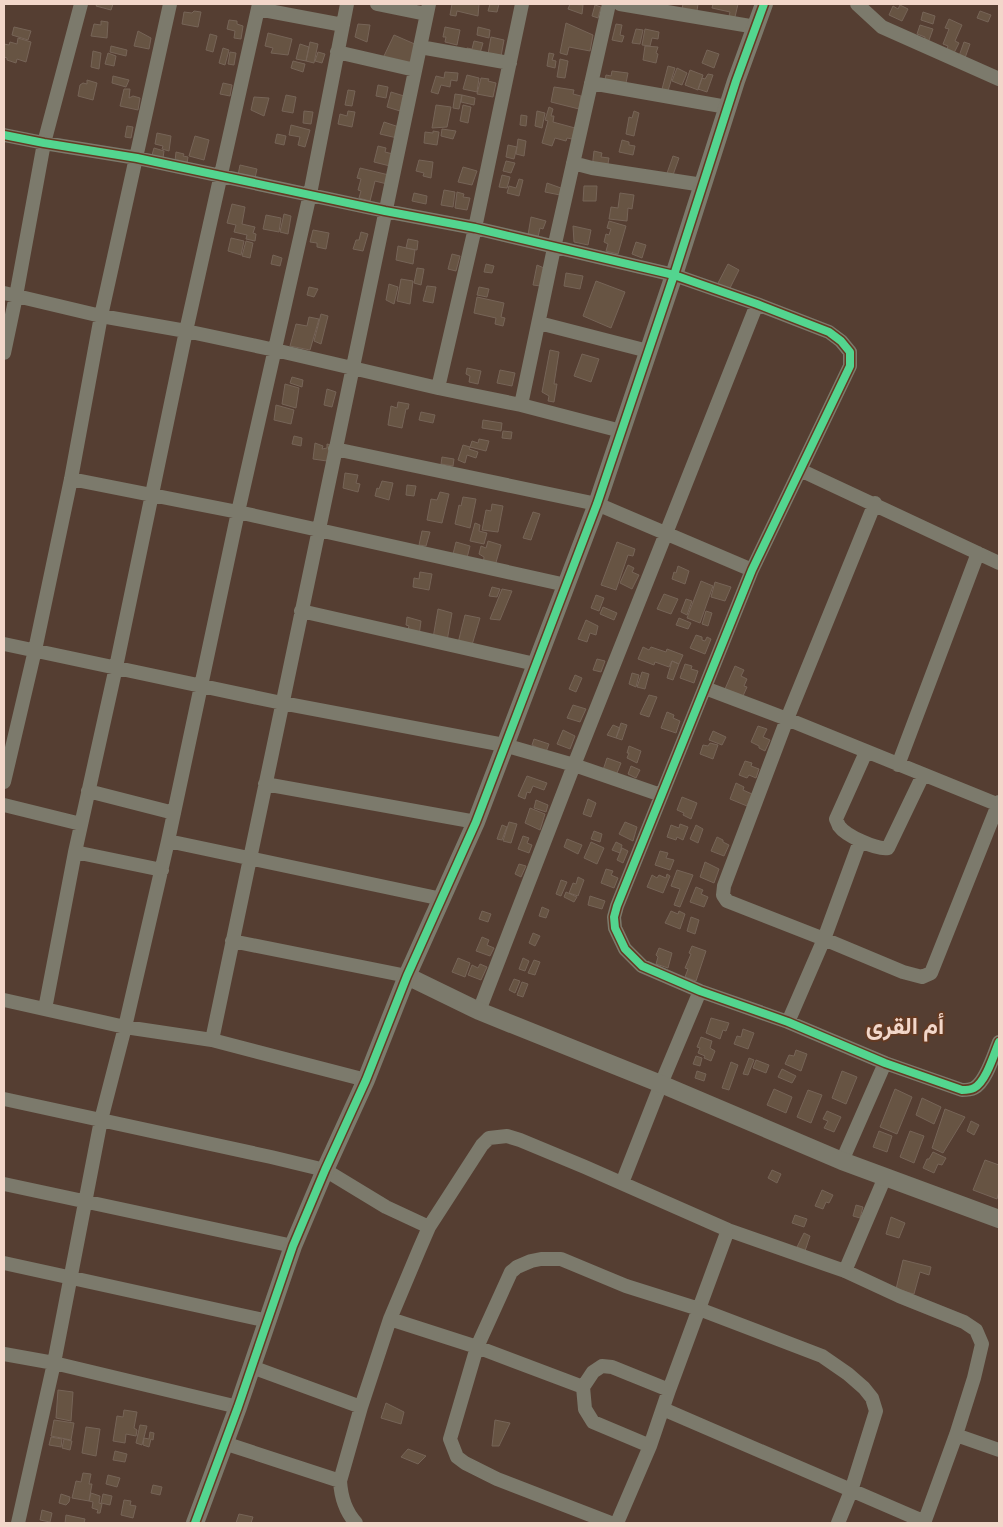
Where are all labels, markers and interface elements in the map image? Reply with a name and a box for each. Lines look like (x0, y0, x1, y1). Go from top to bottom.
district label: أم القرى (866, 1011, 944, 1042)

